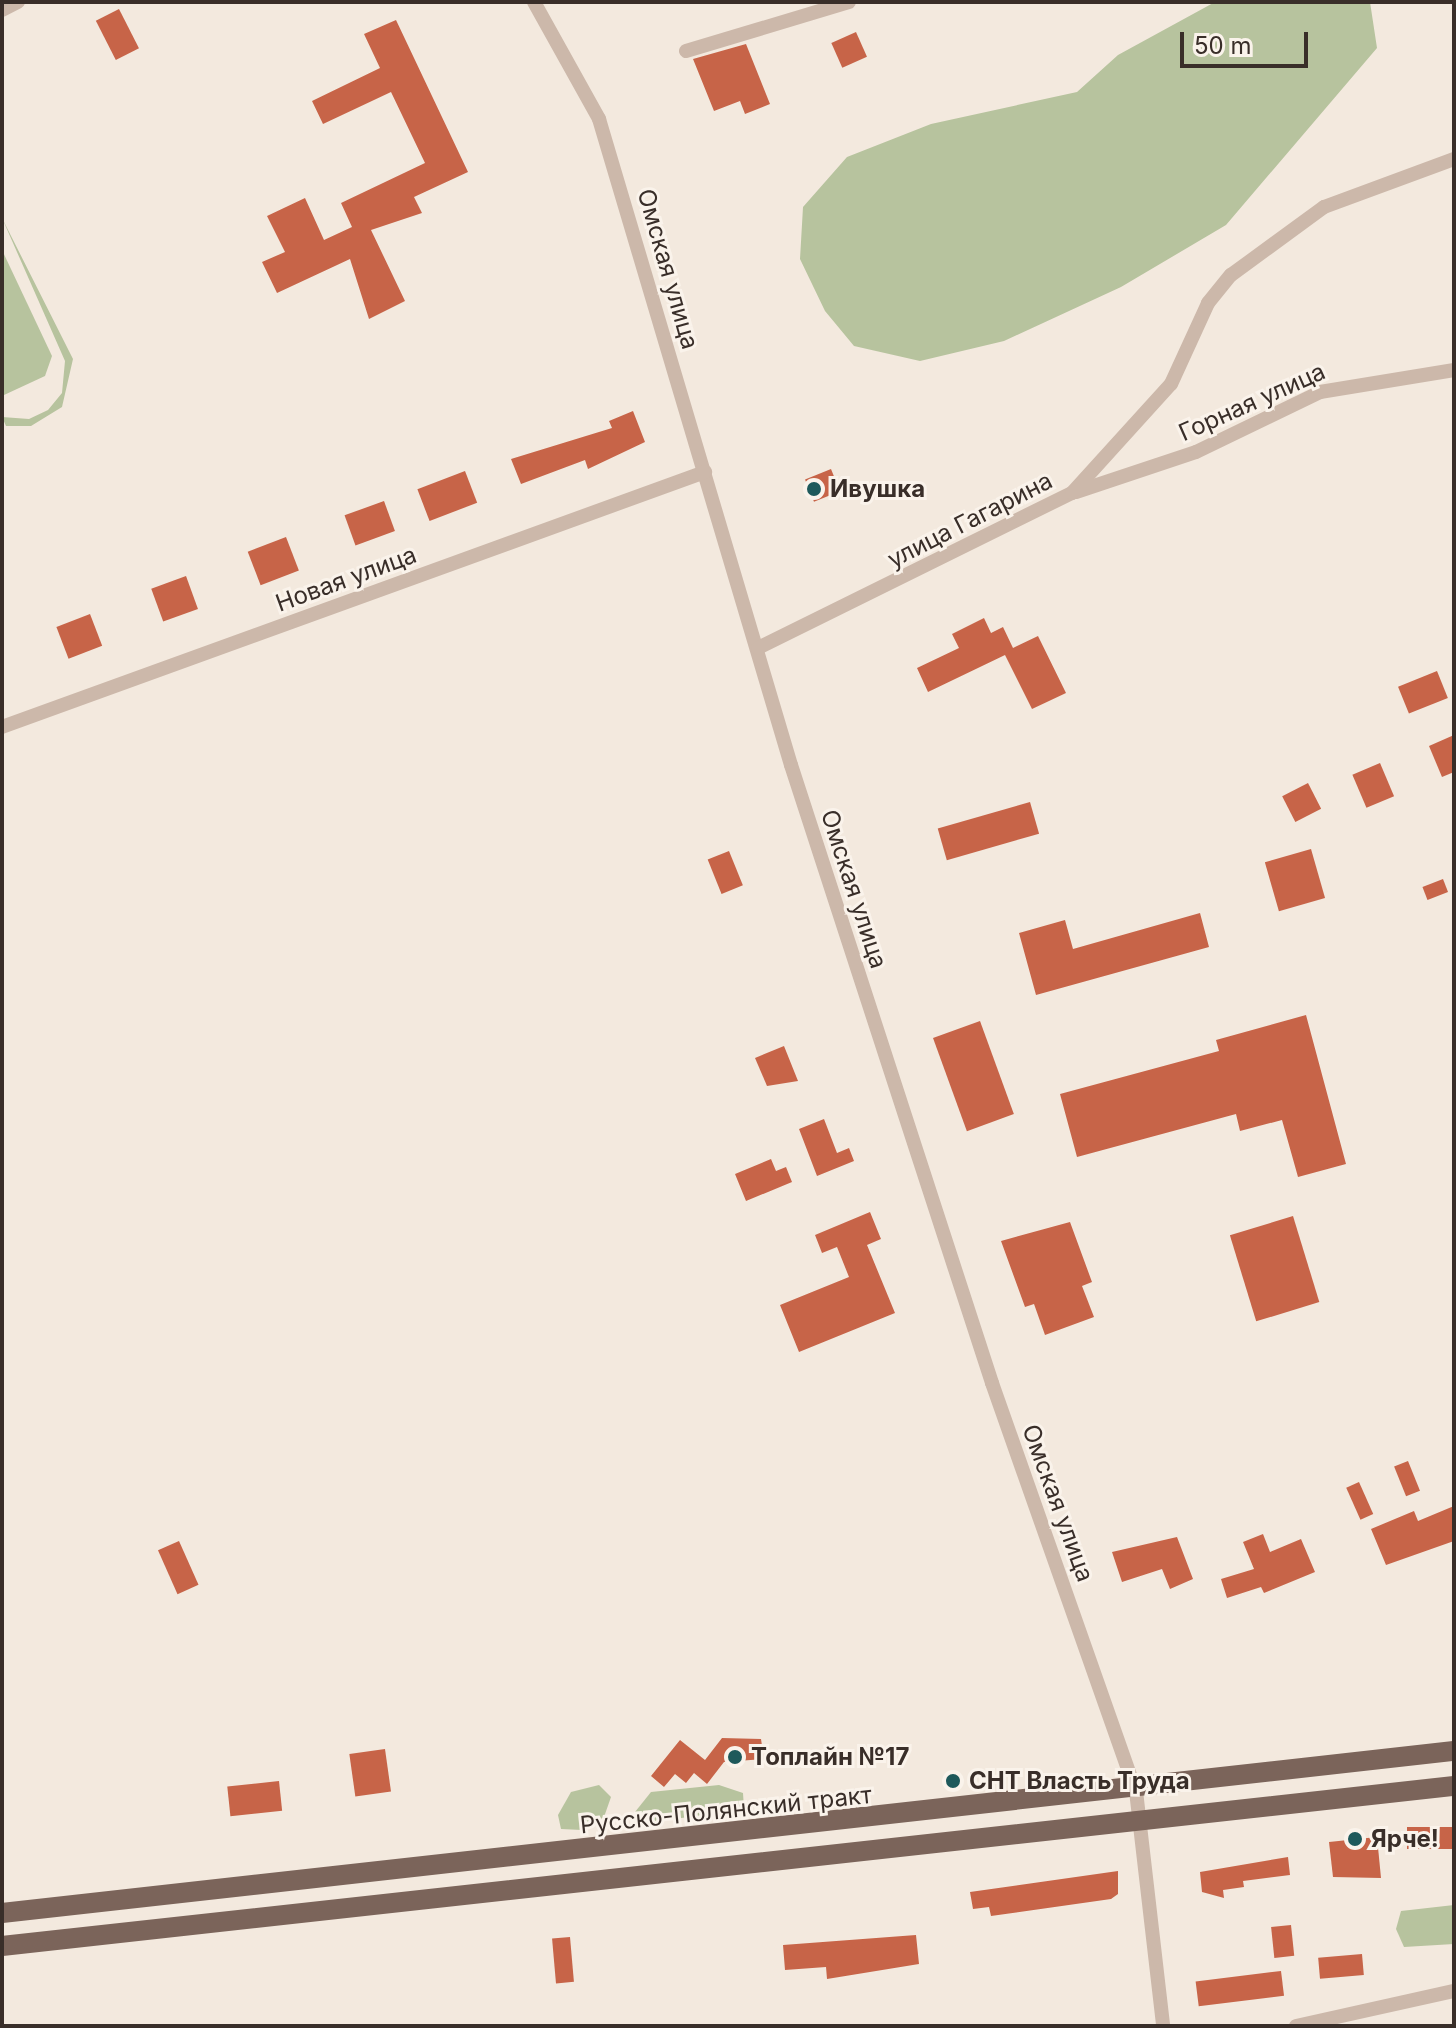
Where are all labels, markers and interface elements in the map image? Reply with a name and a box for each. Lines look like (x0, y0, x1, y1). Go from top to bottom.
scale bar (1184, 16, 1312, 66)
text: 50 m (1194, 31, 1252, 60)
street label: Омская улица (631, 186, 705, 352)
street label: Горная улица (1174, 357, 1330, 447)
street label: улица Гагарина (883, 466, 1057, 574)
place label: Ивушка (830, 475, 925, 503)
marker: Ивушка (805, 480, 823, 498)
street label: Новая улица (272, 540, 420, 618)
street label: Омская улица (815, 806, 893, 972)
street label: Омская улица (1016, 1420, 1100, 1586)
place label: Топлайн №17 (751, 1743, 909, 1771)
marker: Топлайн №17 (726, 1748, 744, 1766)
place label: СНТ Власть Труда (969, 1767, 1190, 1795)
marker: СНТ Власть Труда (944, 1772, 962, 1790)
street label: Русско-Полянский тракт (579, 1780, 873, 1840)
place label: Ярче! (1371, 1825, 1439, 1853)
marker: Ярче! (1346, 1830, 1364, 1848)

